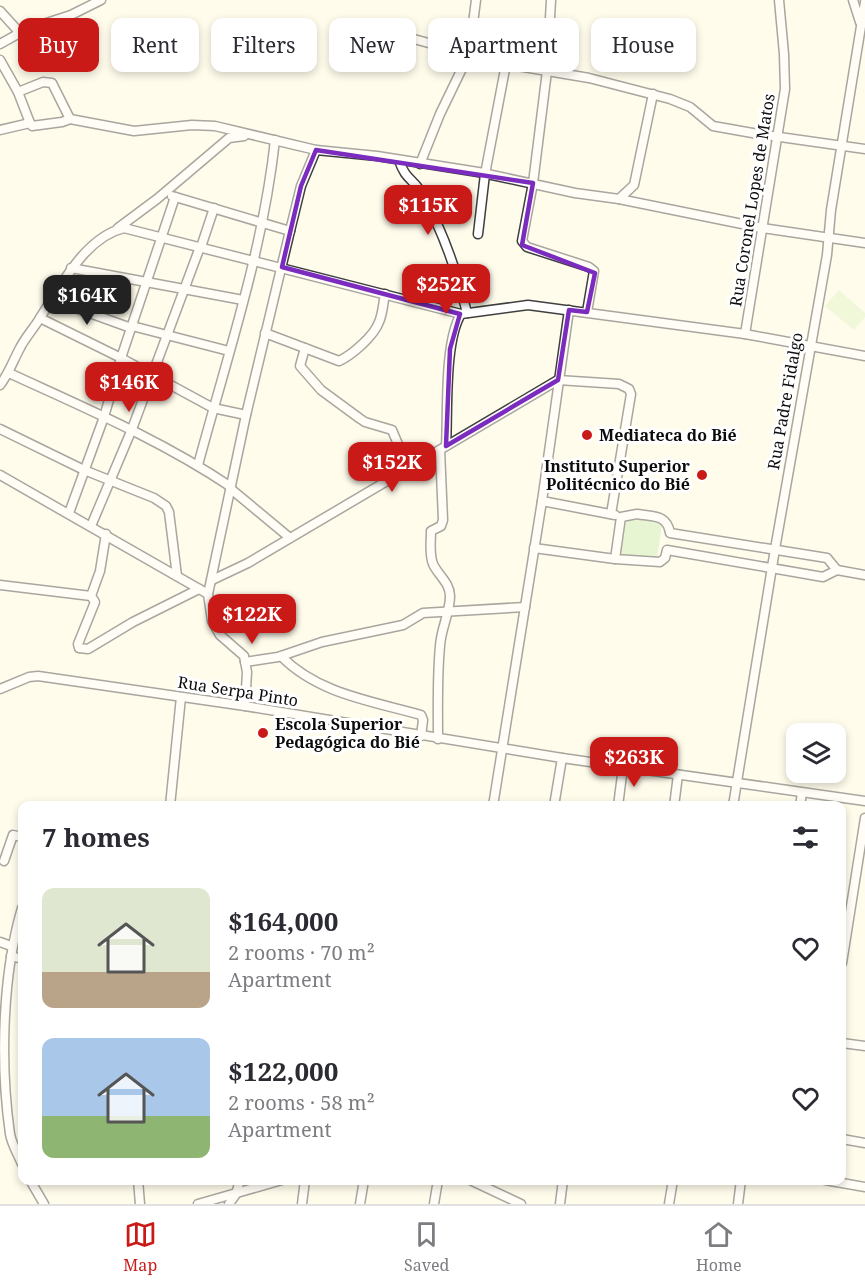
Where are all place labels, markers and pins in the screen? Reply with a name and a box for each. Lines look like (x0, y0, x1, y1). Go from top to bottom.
pin: $115K (386, 185, 470, 236)
pin: $252K (404, 264, 488, 315)
pin: $164K (45, 275, 129, 326)
pin: $146K (87, 362, 171, 413)
place label: Mediateca do Bié (599, 424, 737, 446)
marker: Mediateca do Bié (580, 428, 594, 442)
pin: $152K (350, 442, 434, 493)
place label: Instituto Superior Politécnico do Bié (544, 455, 691, 495)
marker: Instituto Superior Politécnico do Bié (695, 468, 709, 482)
pin: $122K (210, 594, 294, 645)
place label: Escola Superior Pedagógica do Bié (275, 713, 420, 753)
marker: Escola Superior Pedagógica do Bié (256, 726, 270, 740)
pin: $263K (592, 737, 676, 788)

